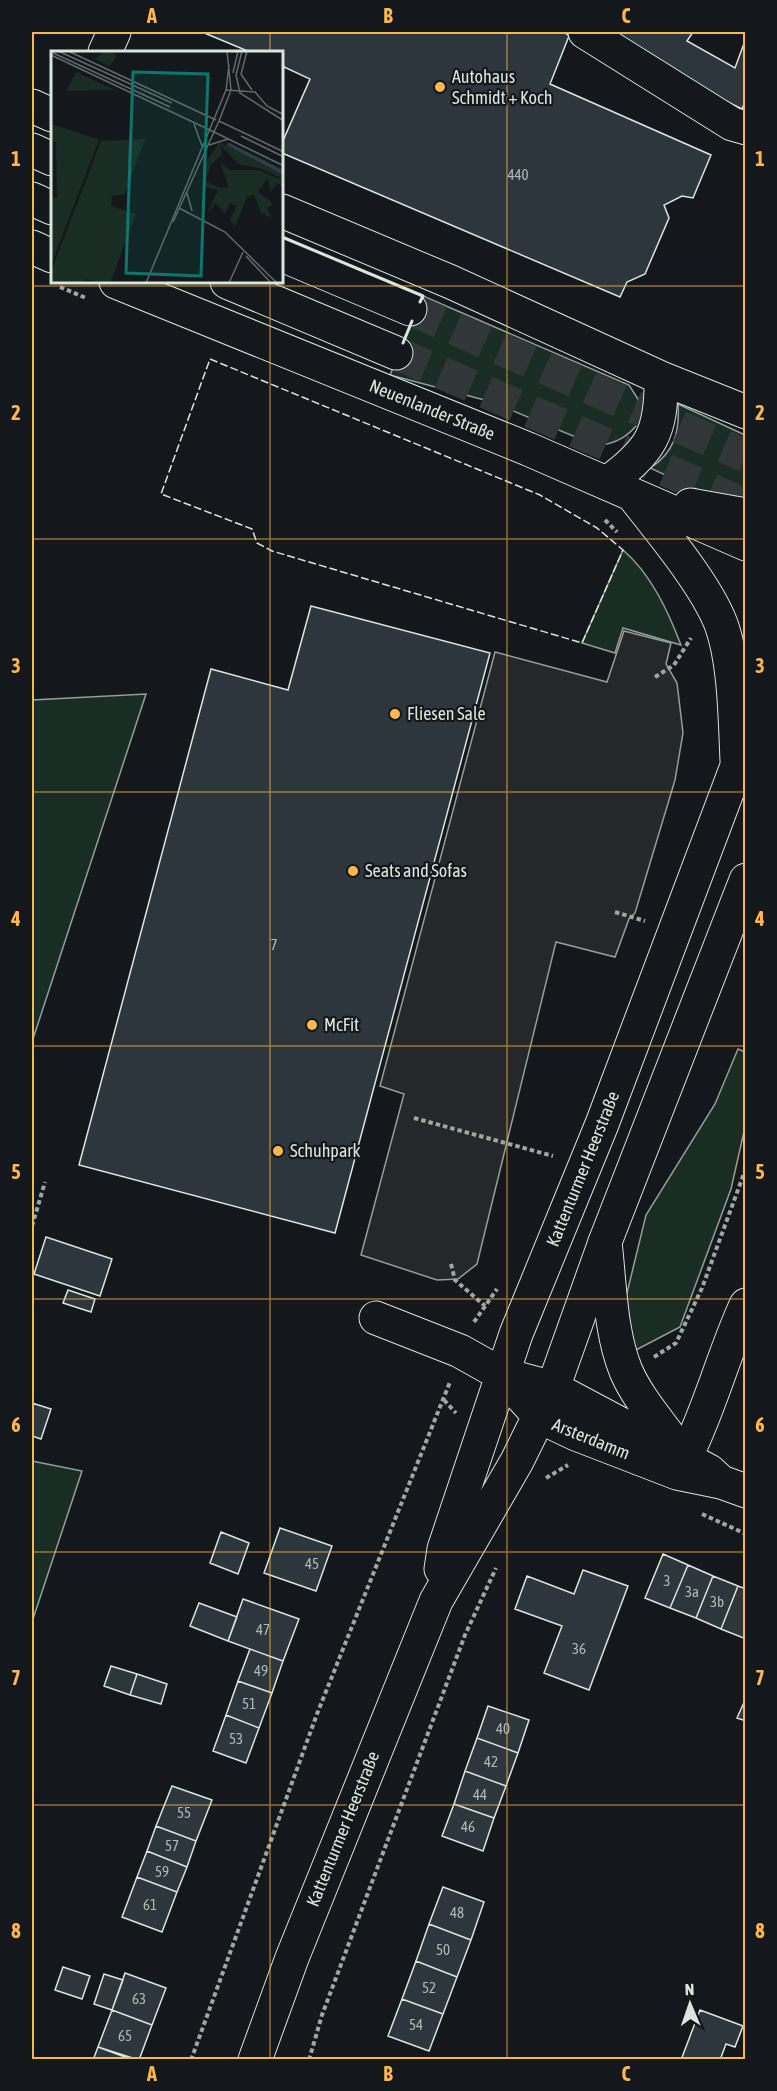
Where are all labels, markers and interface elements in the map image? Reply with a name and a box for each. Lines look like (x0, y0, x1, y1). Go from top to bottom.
text: A (146, 4, 157, 27)
text: B (383, 4, 393, 27)
text: C (622, 4, 631, 27)
inset map (51, 51, 284, 284)
place label: Autohaus Schmidt + Koch (452, 66, 552, 108)
marker: Autohaus Schmidt + Koch (433, 80, 447, 94)
text: 1 (11, 147, 21, 170)
text: 1 (755, 147, 765, 170)
house number: 440 (507, 166, 529, 183)
street label: Neuenlander Straße (366, 375, 498, 444)
text: 2 (11, 401, 21, 424)
text: 2 (755, 401, 765, 424)
text: 3 (11, 654, 21, 677)
text: 3 (755, 654, 765, 677)
place label: Fliesen Sale (407, 703, 486, 724)
marker: Fliesen Sale (388, 707, 402, 721)
place label: Seats and Sofas (365, 860, 467, 881)
marker: Seats and Sofas (346, 864, 360, 878)
text: 4 (10, 907, 21, 930)
text: 4 (754, 907, 765, 930)
house number: 7 (270, 936, 278, 953)
place label: McFit (324, 1014, 359, 1035)
marker: McFit (305, 1018, 319, 1032)
street label: Kattenturmer Heerstraße (542, 1088, 623, 1249)
place label: Schuhpark (290, 1140, 361, 1161)
marker: Schuhpark (271, 1144, 285, 1158)
text: 5 (11, 1160, 21, 1183)
text: 5 (755, 1160, 765, 1183)
text: 6 (11, 1413, 21, 1436)
street label: Arsterdamm (549, 1413, 633, 1464)
text: 6 (755, 1413, 765, 1436)
house number: 45 (305, 1555, 319, 1572)
house number: 3 (663, 1572, 671, 1589)
house number: 3a (685, 1583, 699, 1600)
house number: 3b (710, 1593, 724, 1610)
house number: 47 (256, 1621, 270, 1638)
house number: 36 (572, 1640, 586, 1657)
house number: 49 (254, 1662, 268, 1679)
text: 7 (11, 1666, 21, 1689)
text: 7 (755, 1666, 765, 1689)
house number: 51 (242, 1695, 256, 1712)
house number: 40 (496, 1720, 510, 1737)
house number: 53 (229, 1730, 243, 1747)
street label: Kattenturmer Heerstraße (302, 1748, 383, 1909)
house number: 42 (484, 1753, 498, 1770)
house number: 44 (473, 1786, 487, 1803)
house number: 55 (177, 1804, 191, 1821)
house number: 46 (461, 1818, 475, 1835)
house number: 57 (165, 1837, 179, 1854)
house number: 59 (155, 1863, 169, 1880)
house number: 61 (143, 1896, 157, 1913)
house number: 48 (450, 1904, 464, 1921)
text: 8 (11, 1919, 21, 1942)
text: 8 (755, 1919, 765, 1942)
house number: 50 (436, 1941, 450, 1958)
north arrow (660, 1974, 720, 2034)
house number: 52 (422, 1979, 436, 1996)
text: N (684, 1980, 695, 1998)
house number: 63 (132, 1990, 146, 2007)
house number: 54 (409, 2016, 423, 2033)
house number: 65 (118, 2027, 132, 2044)
text: A (146, 2062, 157, 2085)
text: B (383, 2062, 393, 2085)
text: C (622, 2062, 631, 2085)

